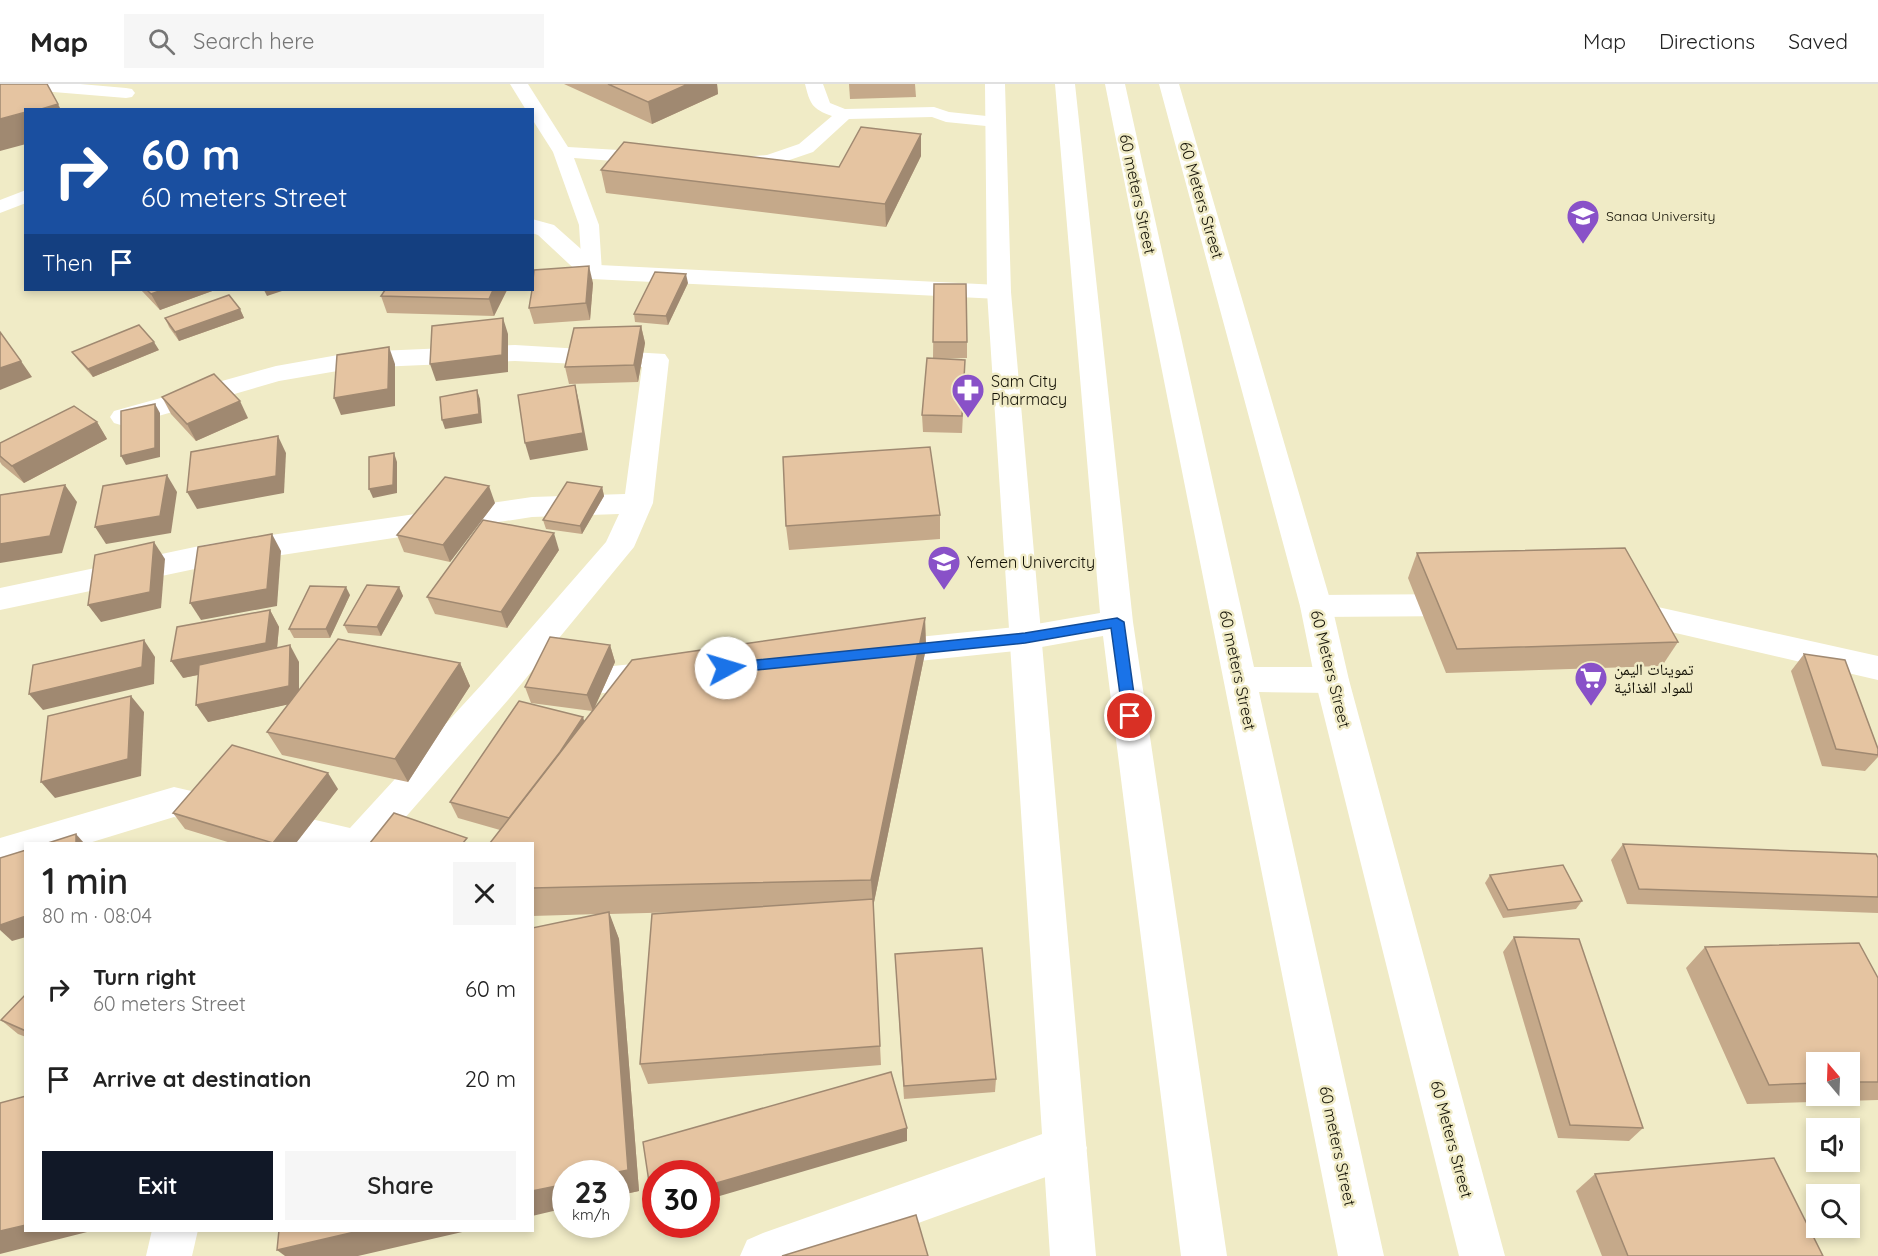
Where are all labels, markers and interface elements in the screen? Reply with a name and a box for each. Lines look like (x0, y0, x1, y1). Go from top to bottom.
search box (124, 14, 544, 68)
text: Map (30, 24, 88, 59)
icon: search (145, 25, 178, 58)
text: Search here (193, 27, 315, 55)
text: Map (1583, 28, 1626, 54)
text: Directions (1659, 28, 1755, 54)
text: Saved (1788, 28, 1848, 54)
text: 60 m (141, 128, 241, 181)
icon: right (42, 132, 120, 210)
street label: 60 meters Street (1116, 132, 1160, 256)
street label: 60 Meters Street (1176, 139, 1228, 261)
text: 60 meters Street (141, 180, 347, 214)
school or university icon: Sanaa University (1565, 198, 1601, 245)
place label: Sanaa University (1606, 207, 1715, 225)
icon: arrive (105, 246, 138, 279)
text: Then (42, 249, 93, 277)
place label: Sam City Pharmacy (991, 371, 1067, 409)
pharmacy icon: Sam City Pharmacy (950, 372, 986, 419)
school or university icon: Yemen Univercity (926, 544, 962, 591)
place label: Yemen Univercity (967, 552, 1095, 572)
street label: 60 meters Street (1216, 608, 1260, 732)
street label: 60 Meters Street (1307, 608, 1355, 730)
position arrow (694, 636, 758, 700)
place label: تموينات اليمن للمواد الغذائية (1614, 659, 1694, 697)
supermarket icon: تموينات اليمن للمواد الغذائية (1573, 660, 1609, 707)
pin (1104, 690, 1155, 741)
icon: arrive (1113, 699, 1146, 732)
text: 1 min (42, 858, 128, 903)
button: close (453, 862, 516, 925)
text: 80 m · 08:04 (42, 903, 152, 928)
text: Turn right (93, 963, 197, 991)
icon: right (42, 973, 75, 1006)
text: 60 m (465, 975, 516, 1003)
text: 60 meters Street (93, 991, 246, 1016)
north arrow (1806, 1052, 1860, 1106)
map controls (1806, 1052, 1860, 1238)
icon: arrive (42, 1063, 75, 1096)
text: Arrive at destination (93, 1065, 311, 1093)
text: 20 m (465, 1065, 516, 1093)
street label: 60 Meters Street (1427, 1078, 1477, 1200)
street label: 60 meters Street (1316, 1084, 1360, 1208)
button: sound (1806, 1118, 1860, 1172)
button: Exit (42, 1151, 273, 1220)
button: Share (285, 1151, 516, 1220)
speed limit sign: 30 (642, 1160, 720, 1238)
text: 23 (574, 1173, 608, 1211)
button: search (1806, 1184, 1860, 1238)
text: km/h (572, 1205, 610, 1224)

